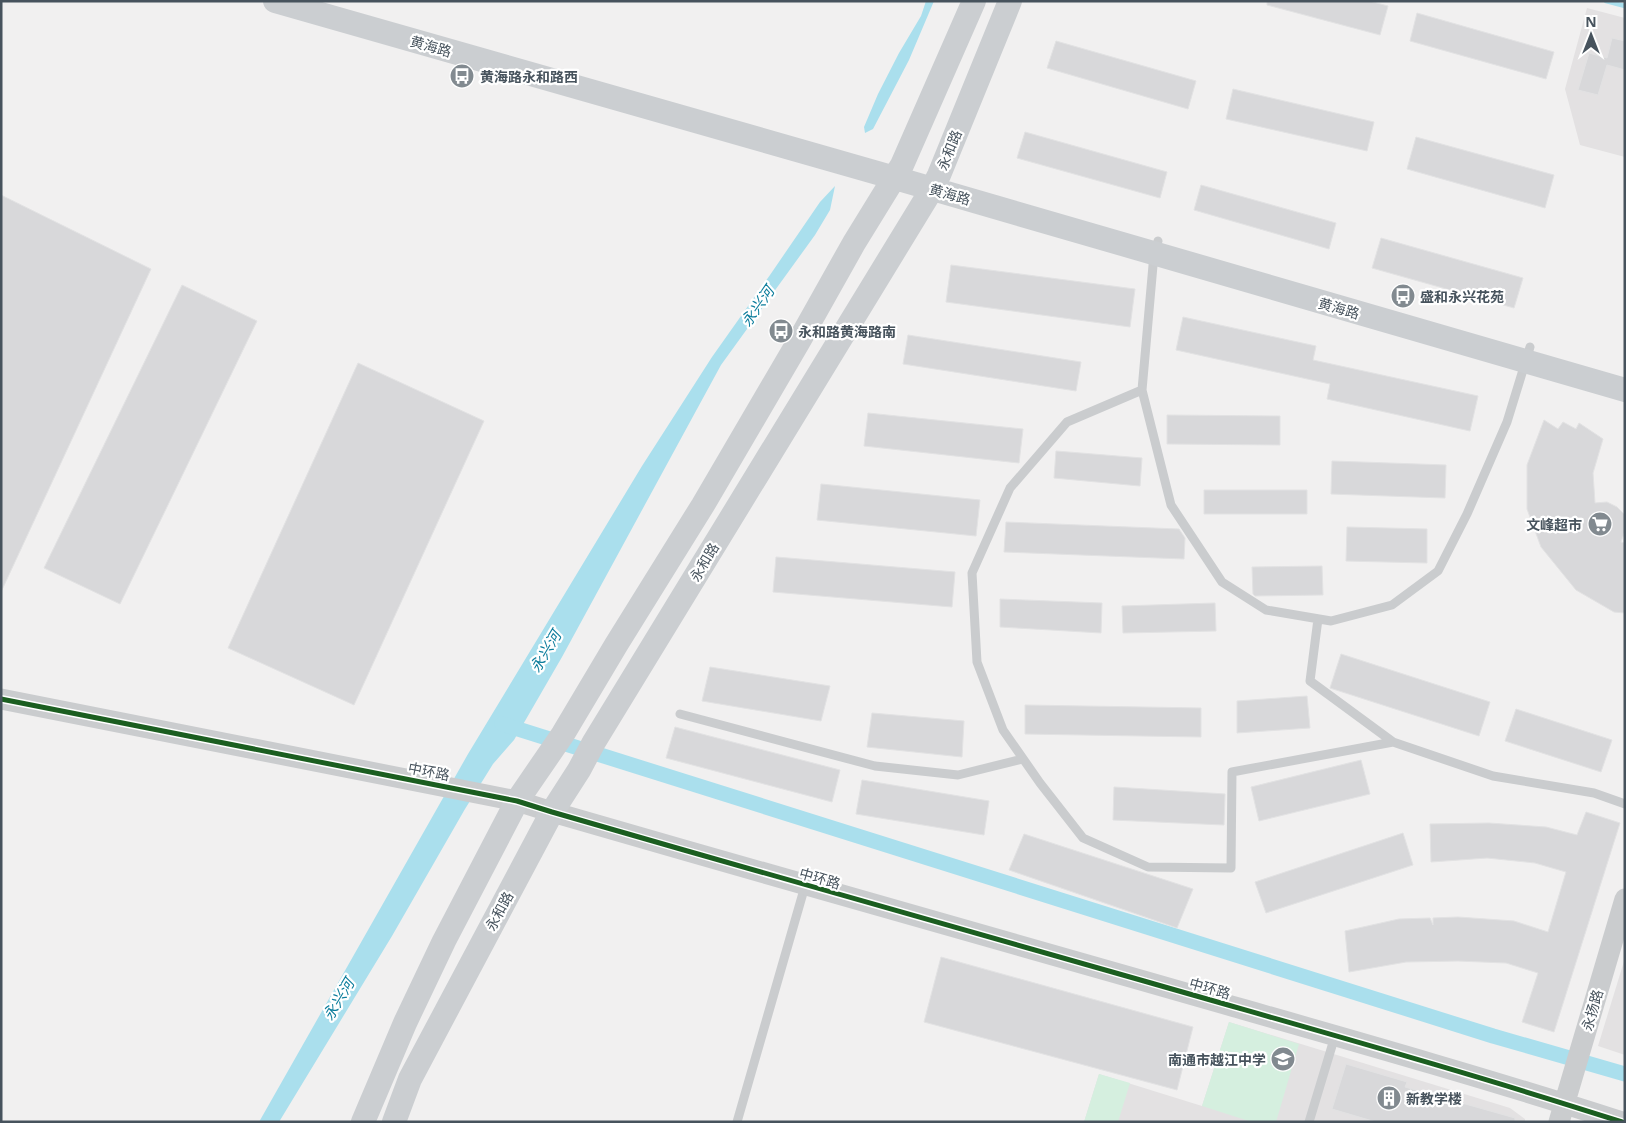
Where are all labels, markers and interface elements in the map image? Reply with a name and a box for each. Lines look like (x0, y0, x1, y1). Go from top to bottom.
north arrow (1566, 10, 1616, 60)
text: N (1585, 12, 1597, 31)
street label: 黄海路 (408, 31, 454, 61)
bus stop icon: 黄海路永和路西 (449, 63, 475, 89)
place label: 黄海路永和路西 (480, 67, 578, 86)
street label: 永和路 (932, 127, 966, 173)
street label: 黄海路 (927, 179, 973, 209)
water label: 永兴河 (736, 279, 780, 330)
bus stop icon: 盛和永兴花苑 (1390, 283, 1416, 309)
place label: 盛和永兴花苑 (1420, 287, 1504, 306)
street label: 黄海路 (1316, 293, 1362, 323)
bus stop icon: 永和路黄海路南 (768, 318, 794, 344)
place label: 永和路黄海路南 (798, 322, 896, 341)
supermarket icon: 文峰超市 (1587, 511, 1613, 537)
place label: 文峰超市 (1526, 515, 1582, 534)
street label: 永和路 (685, 539, 723, 585)
water label: 永兴河 (525, 624, 567, 675)
street label: 中环路 (407, 758, 451, 784)
street label: 中环路 (797, 863, 843, 893)
street label: 永和路 (481, 888, 517, 934)
water label: 永兴河 (318, 972, 360, 1023)
street label: 中环路 (1187, 973, 1233, 1003)
street label: 永扬路 (1577, 987, 1607, 1033)
school or university icon: 南通市越江中学 (1270, 1046, 1296, 1072)
place label: 南通市越江中学 (1168, 1050, 1266, 1069)
building icon: 新教学楼 (1376, 1085, 1402, 1111)
place label: 新教学楼 (1406, 1089, 1462, 1108)

